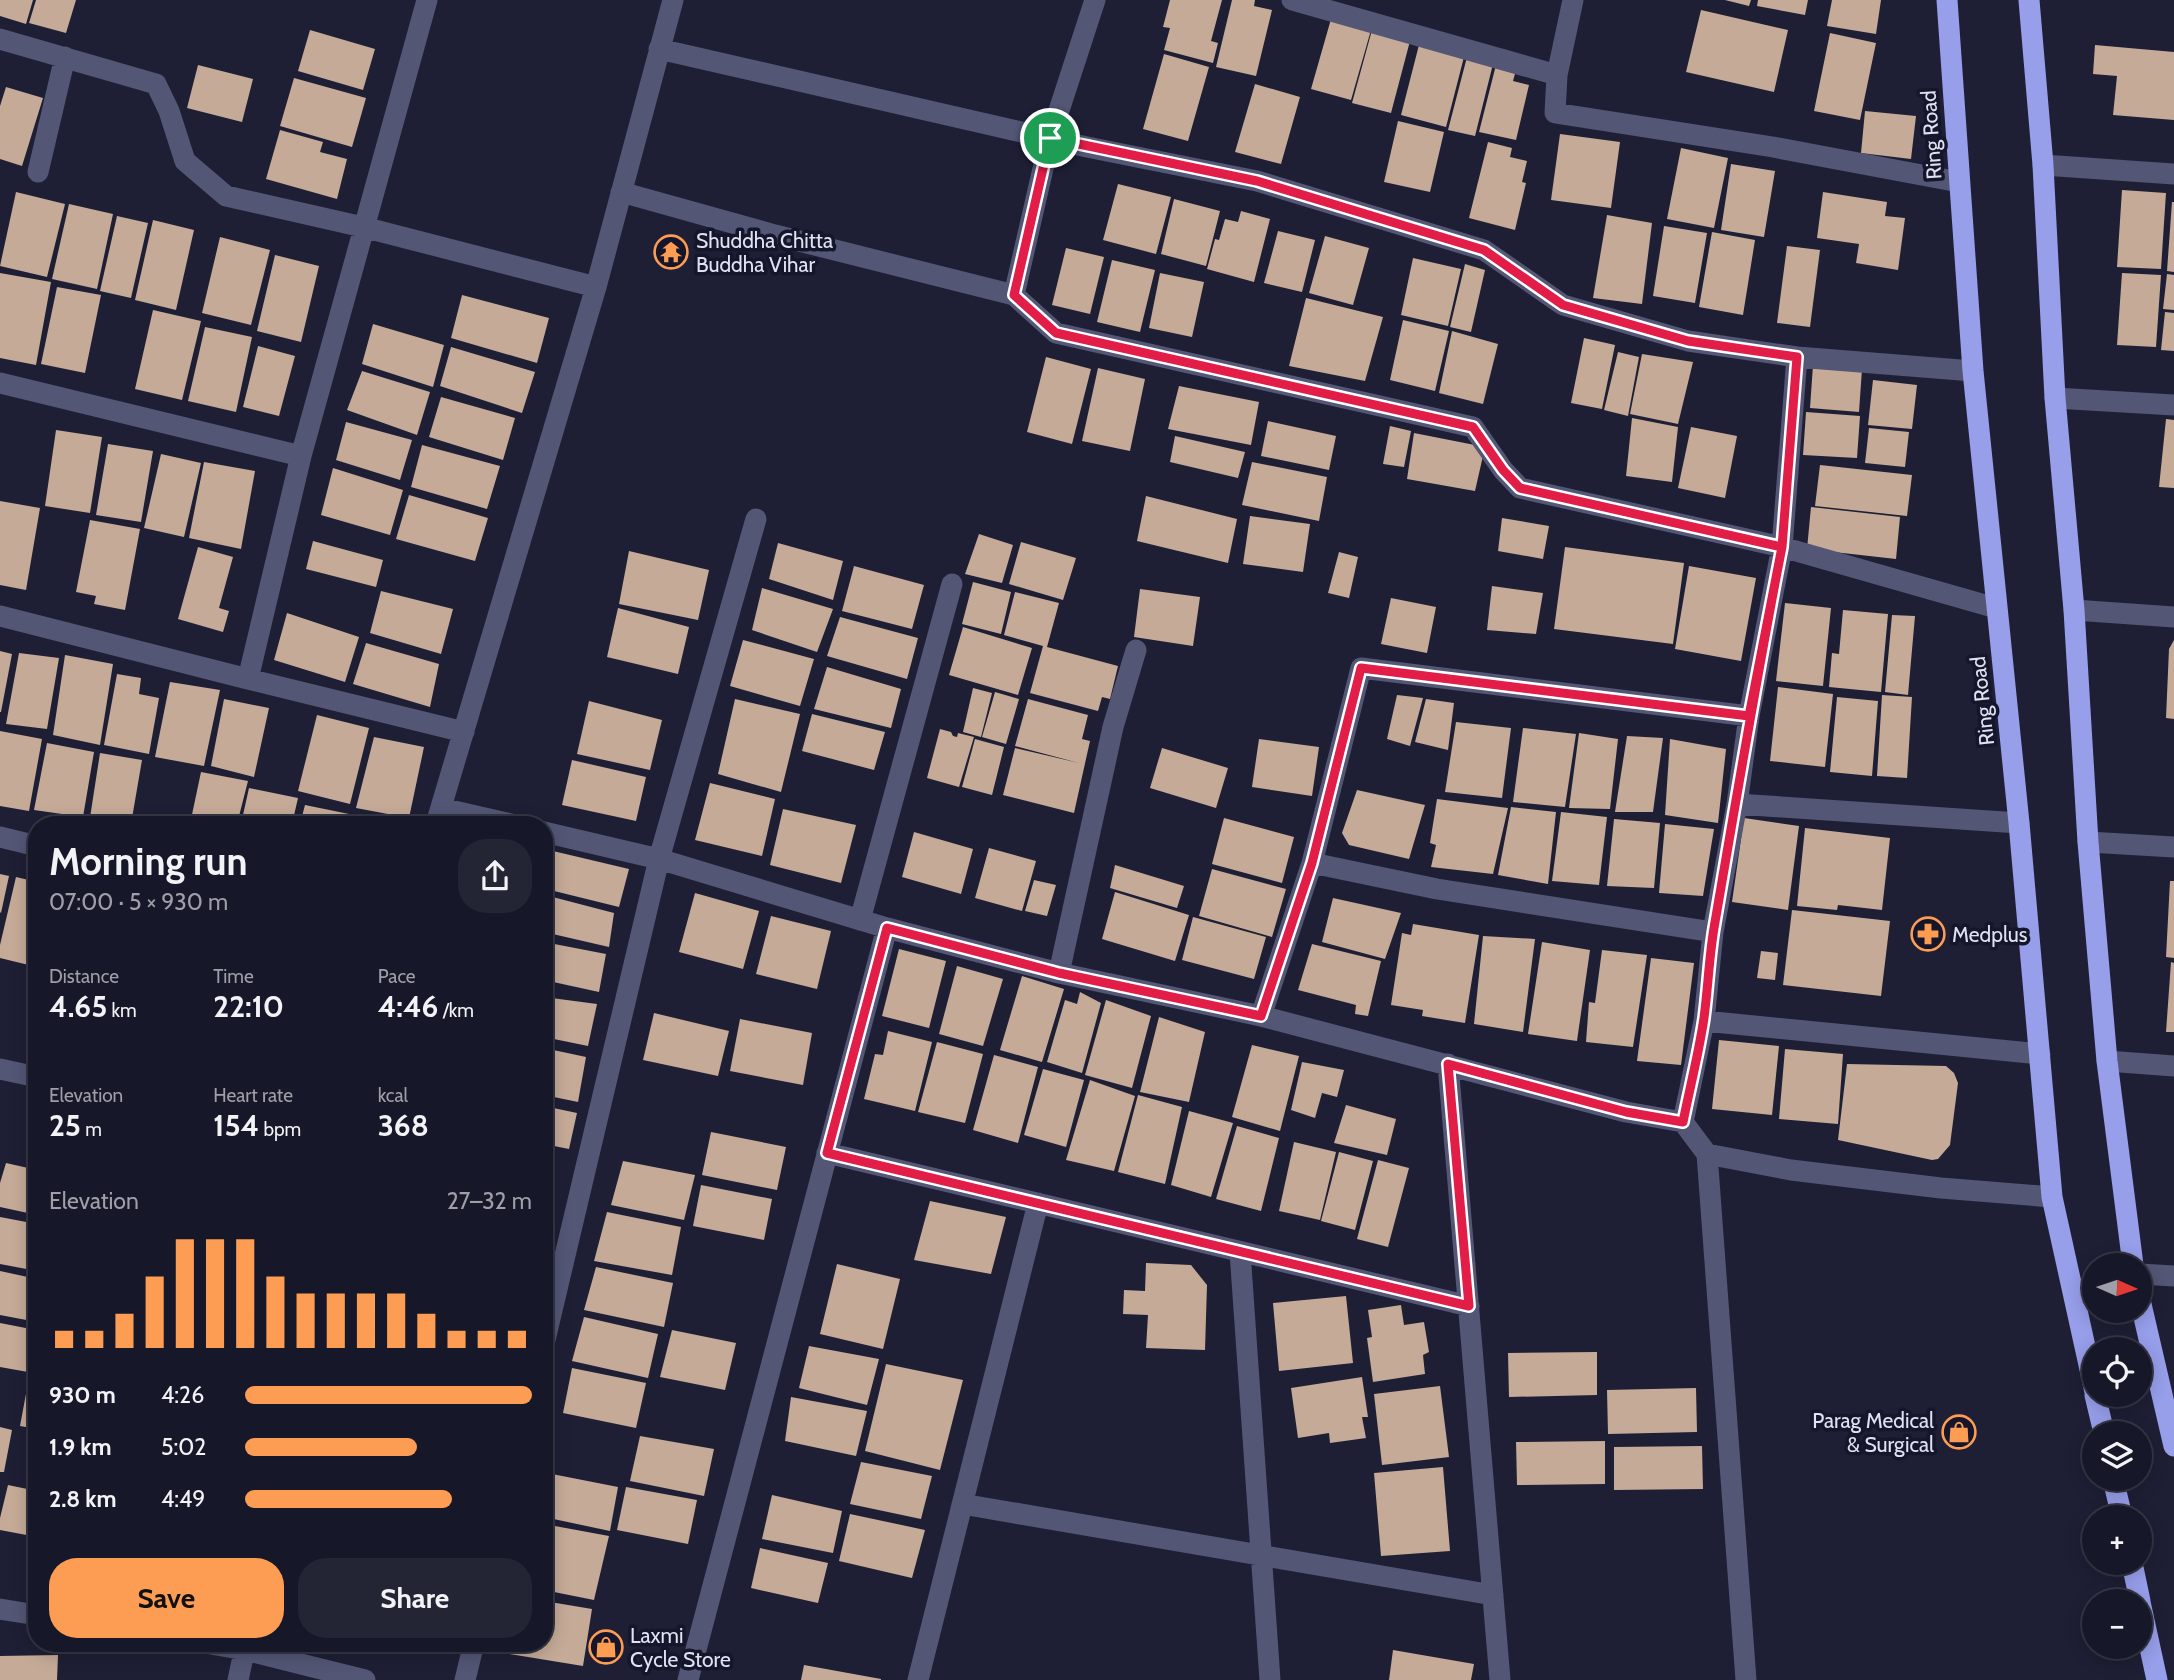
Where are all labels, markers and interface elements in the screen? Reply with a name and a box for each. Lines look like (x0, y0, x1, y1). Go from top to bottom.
street label: Ring Road (1915, 90, 1947, 180)
pin (1020, 108, 1080, 168)
icon: arrive (1031, 119, 1069, 157)
place label: Shuddha Chitta Buddha Vihar (696, 228, 833, 277)
temple icon: Shuddha Chitta Buddha Vihar (652, 233, 690, 271)
street label: Ring Road (1965, 655, 1999, 747)
text: Morning run (49, 838, 248, 885)
button: share (458, 839, 532, 913)
text: 07:00 · 5 × 930 m (49, 888, 228, 916)
pharmacy icon: Medplus (1909, 915, 1947, 953)
place label: Medplus (1952, 922, 2028, 947)
text: Distance (49, 965, 119, 988)
text: Time (213, 965, 254, 988)
text: Pace (378, 965, 416, 988)
text: 4.65 (49, 988, 107, 1025)
text: 22:10 (213, 988, 284, 1025)
text: 4:46 (378, 988, 438, 1025)
text: km (107, 999, 137, 1022)
text: /km (438, 999, 474, 1022)
text: Elevation (49, 1084, 123, 1107)
text: Heart rate (213, 1084, 293, 1107)
text: kcal (378, 1084, 408, 1107)
text: 25 (49, 1107, 81, 1144)
text: 154 (213, 1107, 259, 1144)
text: 368 (378, 1107, 429, 1144)
text: m (81, 1118, 102, 1141)
text: bpm (259, 1118, 301, 1141)
text: Elevation (49, 1187, 139, 1215)
text: 27–32 m (447, 1187, 532, 1215)
north arrow (2082, 1253, 2152, 1323)
map controls (2082, 1253, 2152, 1659)
button: locate (2082, 1337, 2152, 1407)
text: 930 m (49, 1381, 116, 1409)
text: 4:26 (161, 1381, 204, 1409)
place label: Parag Medical & Surgical (1812, 1408, 1934, 1457)
shop icon: Parag Medical & Surgical (1940, 1413, 1978, 1451)
button: layers (2082, 1421, 2152, 1491)
text: 1.9 km (49, 1433, 112, 1461)
text: 5:02 (161, 1433, 206, 1461)
text: 2.8 km (49, 1485, 116, 1513)
text: 4:49 (161, 1485, 205, 1513)
button: + (2082, 1505, 2152, 1575)
button: Save (49, 1558, 284, 1638)
button: Share (298, 1558, 532, 1638)
button: − (2082, 1589, 2152, 1659)
place label: Laxmi Cycle Store (630, 1623, 731, 1672)
shop icon: Laxmi Cycle Store (587, 1628, 625, 1666)

